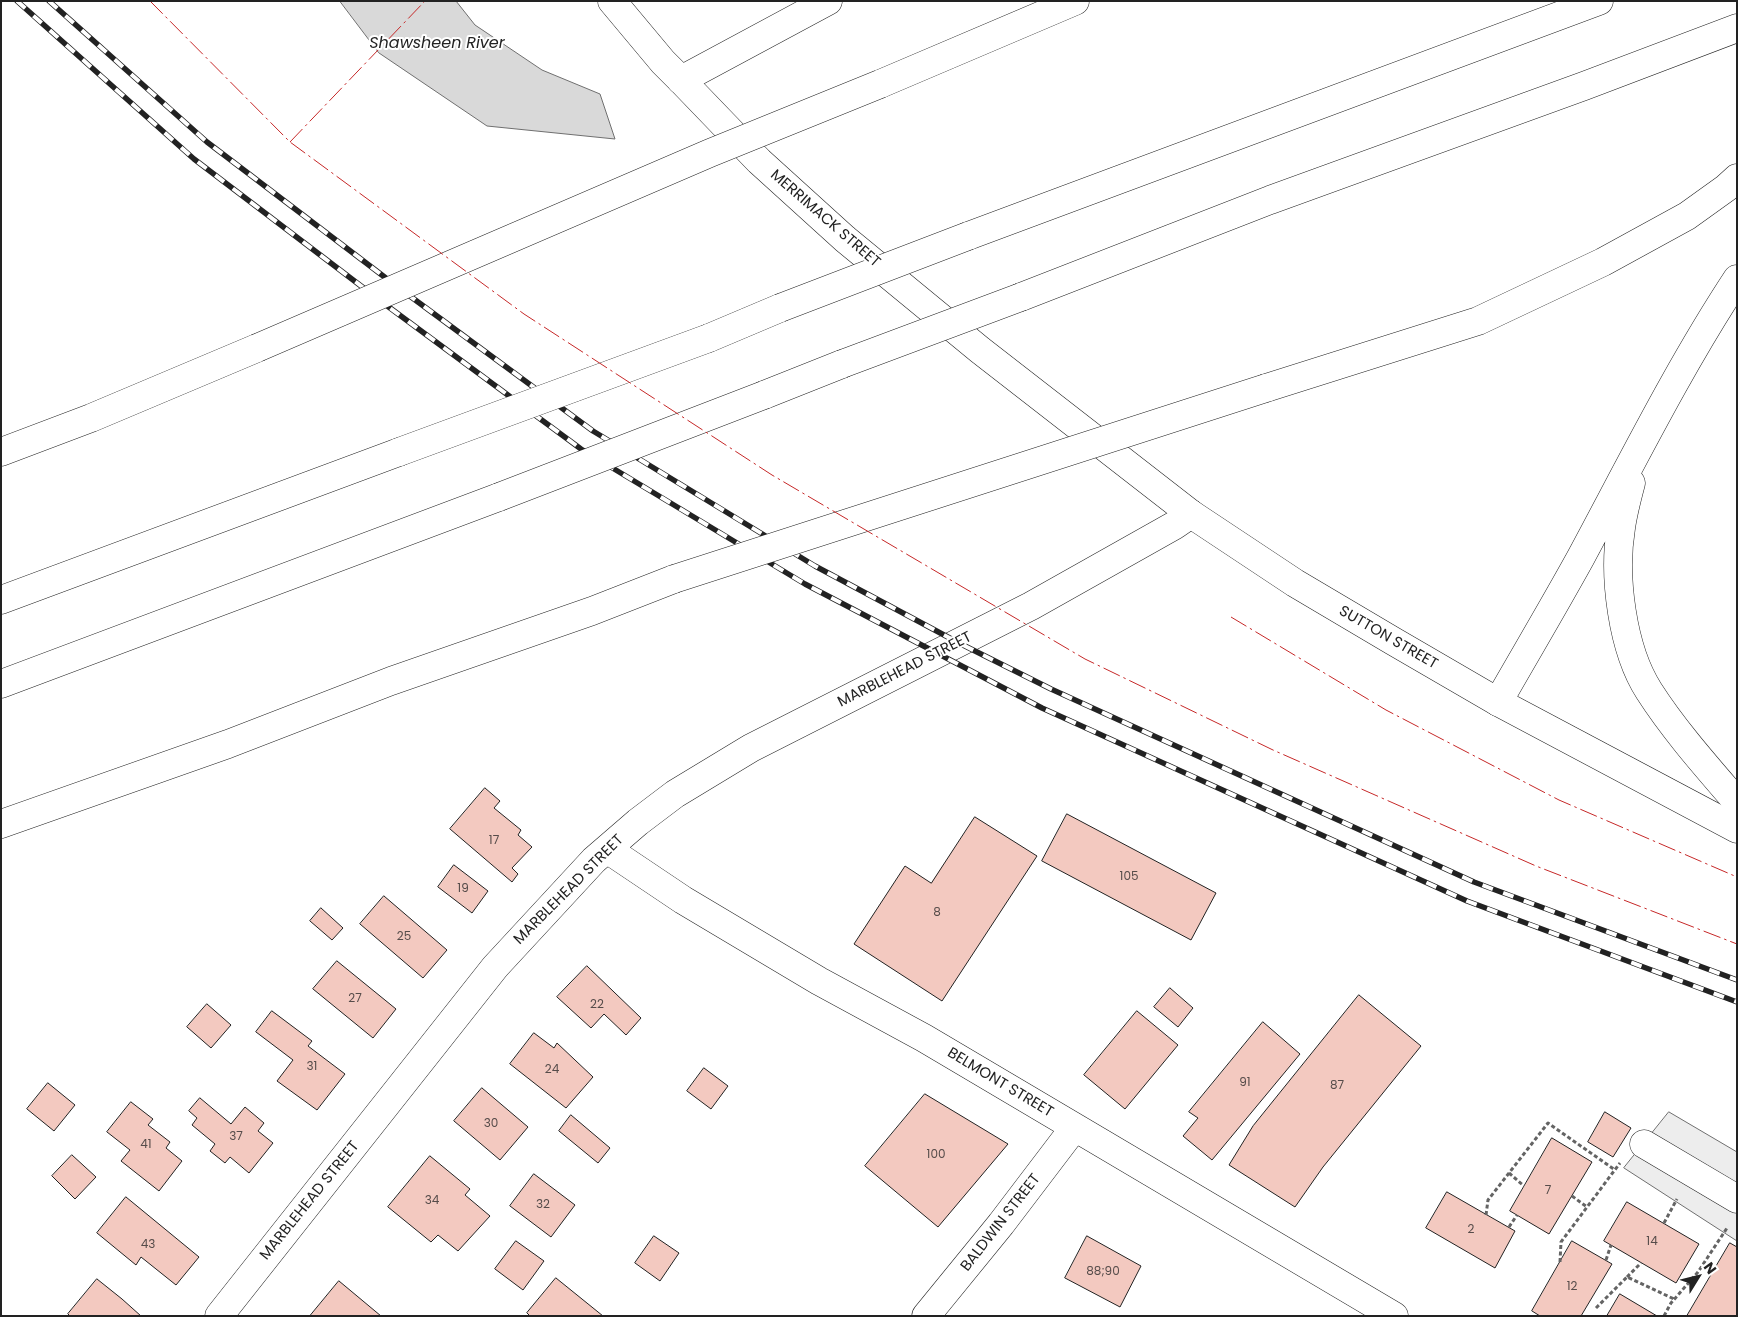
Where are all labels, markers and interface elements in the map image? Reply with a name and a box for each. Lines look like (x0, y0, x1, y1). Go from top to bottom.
water label: Shawsheen River (369, 34, 505, 54)
street label: MERRIMACK STREET (766, 166, 884, 272)
street label: SUTTON STREET (1335, 602, 1441, 674)
street label: MARBLEHEAD STREET (835, 628, 975, 712)
street label: MARBLEHEAD STREET (510, 831, 628, 949)
house number: 17 (489, 834, 499, 848)
house number: 105 (1120, 870, 1138, 884)
house number: 19 (457, 882, 469, 896)
house number: 8 (933, 906, 941, 920)
house number: 25 (397, 930, 411, 944)
house number: 27 (348, 992, 362, 1006)
house number: 22 (590, 998, 604, 1012)
street label: BELMONT STREET (944, 1044, 1056, 1122)
house number: 31 (307, 1060, 317, 1074)
house number: 24 (545, 1063, 559, 1077)
house number: 91 (1239, 1076, 1251, 1090)
house number: 87 (1330, 1079, 1344, 1093)
house number: 30 (484, 1117, 498, 1131)
house number: 37 (229, 1130, 243, 1144)
house number: 41 (140, 1138, 152, 1152)
street label: MARBLEHEAD STREET (256, 1138, 364, 1264)
house number: 100 (927, 1148, 945, 1162)
street label: BALDWIN STREET (957, 1171, 1045, 1275)
house number: 7 (1545, 1184, 1551, 1198)
house number: 34 (425, 1194, 439, 1208)
house number: 32 (536, 1198, 550, 1212)
house number: 2 (1468, 1223, 1474, 1237)
house number: 14 (1646, 1235, 1658, 1249)
house number: 43 (141, 1238, 155, 1252)
north arrow (1673, 1252, 1723, 1302)
text: N (1699, 1258, 1721, 1278)
house number: 88;90 (1086, 1265, 1120, 1279)
house number: 12 (1567, 1280, 1577, 1294)

